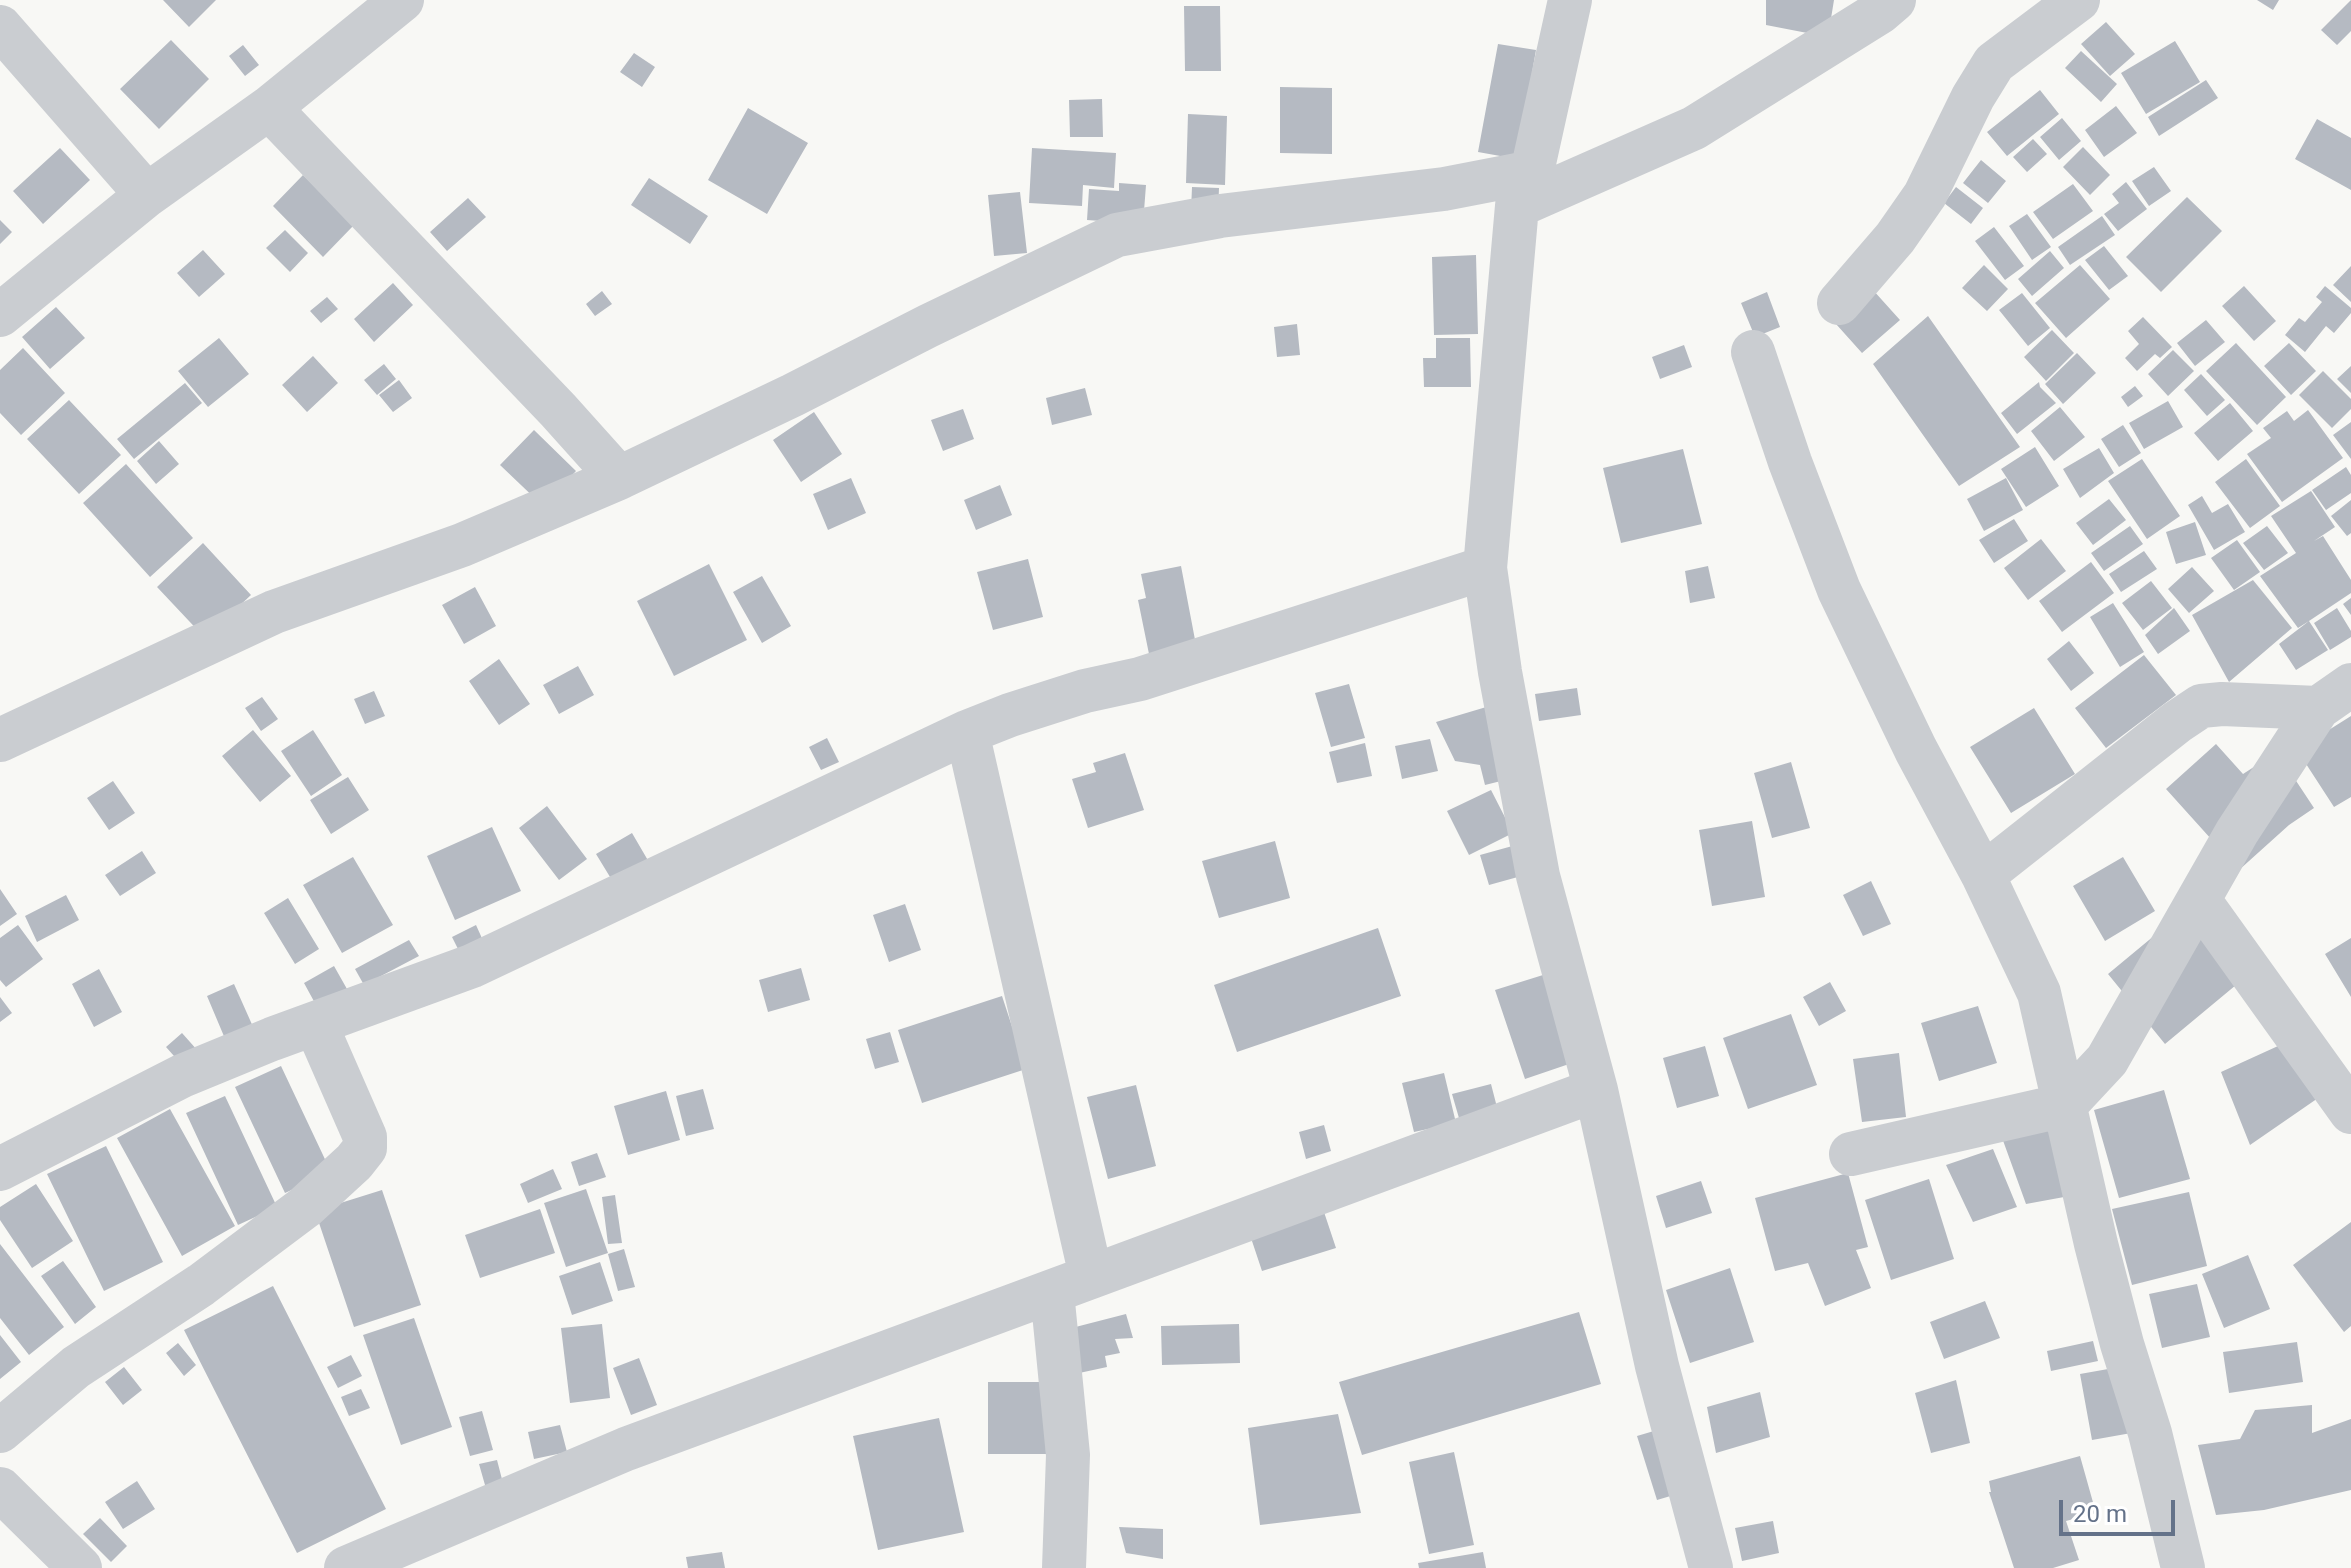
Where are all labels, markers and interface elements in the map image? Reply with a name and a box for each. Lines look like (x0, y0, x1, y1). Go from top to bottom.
scale bar (2063, 1484, 2179, 1534)
text: 20 m (2073, 1500, 2127, 1528)

